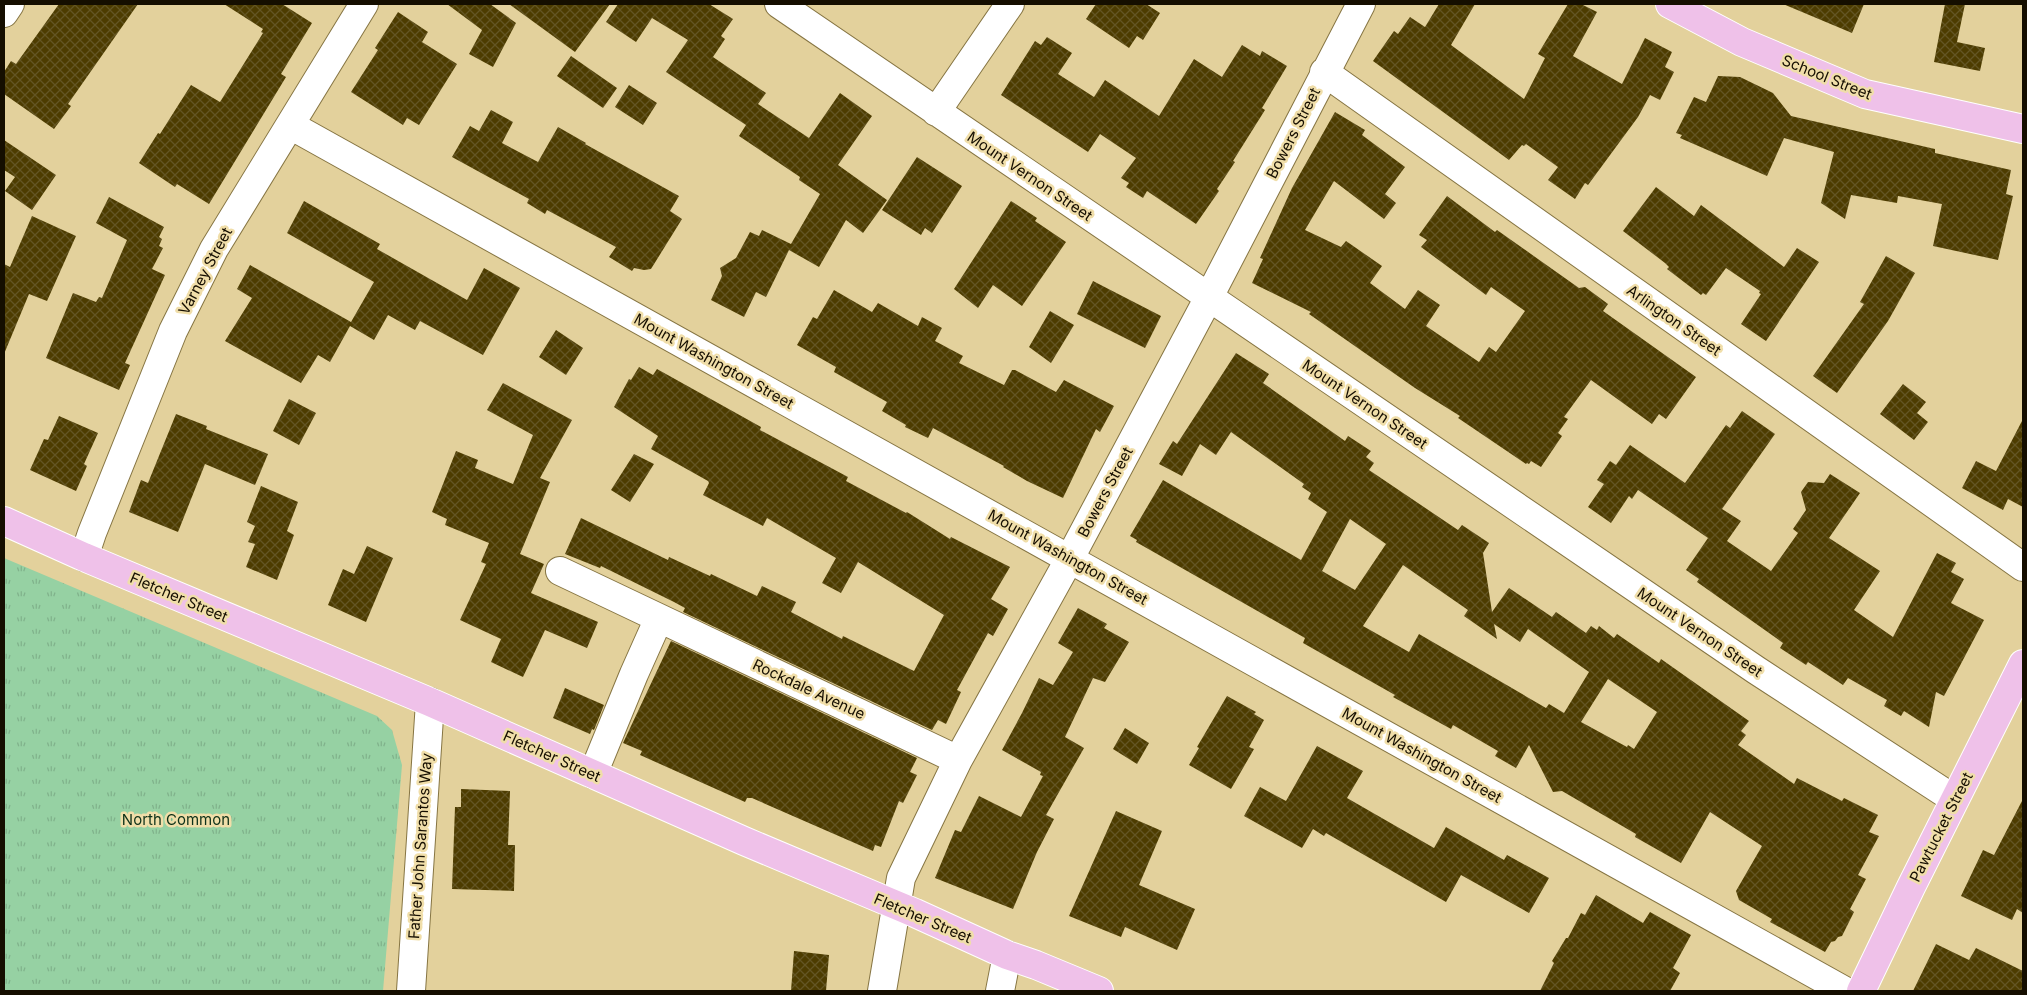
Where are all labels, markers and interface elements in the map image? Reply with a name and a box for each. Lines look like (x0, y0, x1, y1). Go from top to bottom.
street label: School Street (1779, 50, 1875, 104)
street label: Bowers Street (1262, 84, 1324, 182)
street label: Mount Vernon Street (964, 127, 1096, 225)
street label: Varney Street (174, 224, 236, 318)
street label: Arlington Street (1623, 280, 1725, 360)
street label: Mount Washington Street (631, 309, 797, 413)
street label: Mount Vernon Street (1299, 355, 1431, 453)
street label: Bowers Street (1073, 444, 1137, 540)
street label: Mount Washington Street (985, 505, 1151, 609)
street label: Fletcher Street (127, 568, 231, 626)
street label: Mount Vernon Street (1634, 583, 1766, 681)
street label: Rockdale Avenue (750, 655, 868, 723)
street label: Mount Washington Street (1339, 703, 1505, 807)
street label: Fletcher Street (500, 726, 604, 786)
street label: Father John Sarantos Way (404, 752, 436, 940)
street label: Pawtucket Street (1905, 769, 1977, 885)
park label: North Common (122, 810, 230, 829)
street label: Fletcher Street (871, 889, 975, 947)

